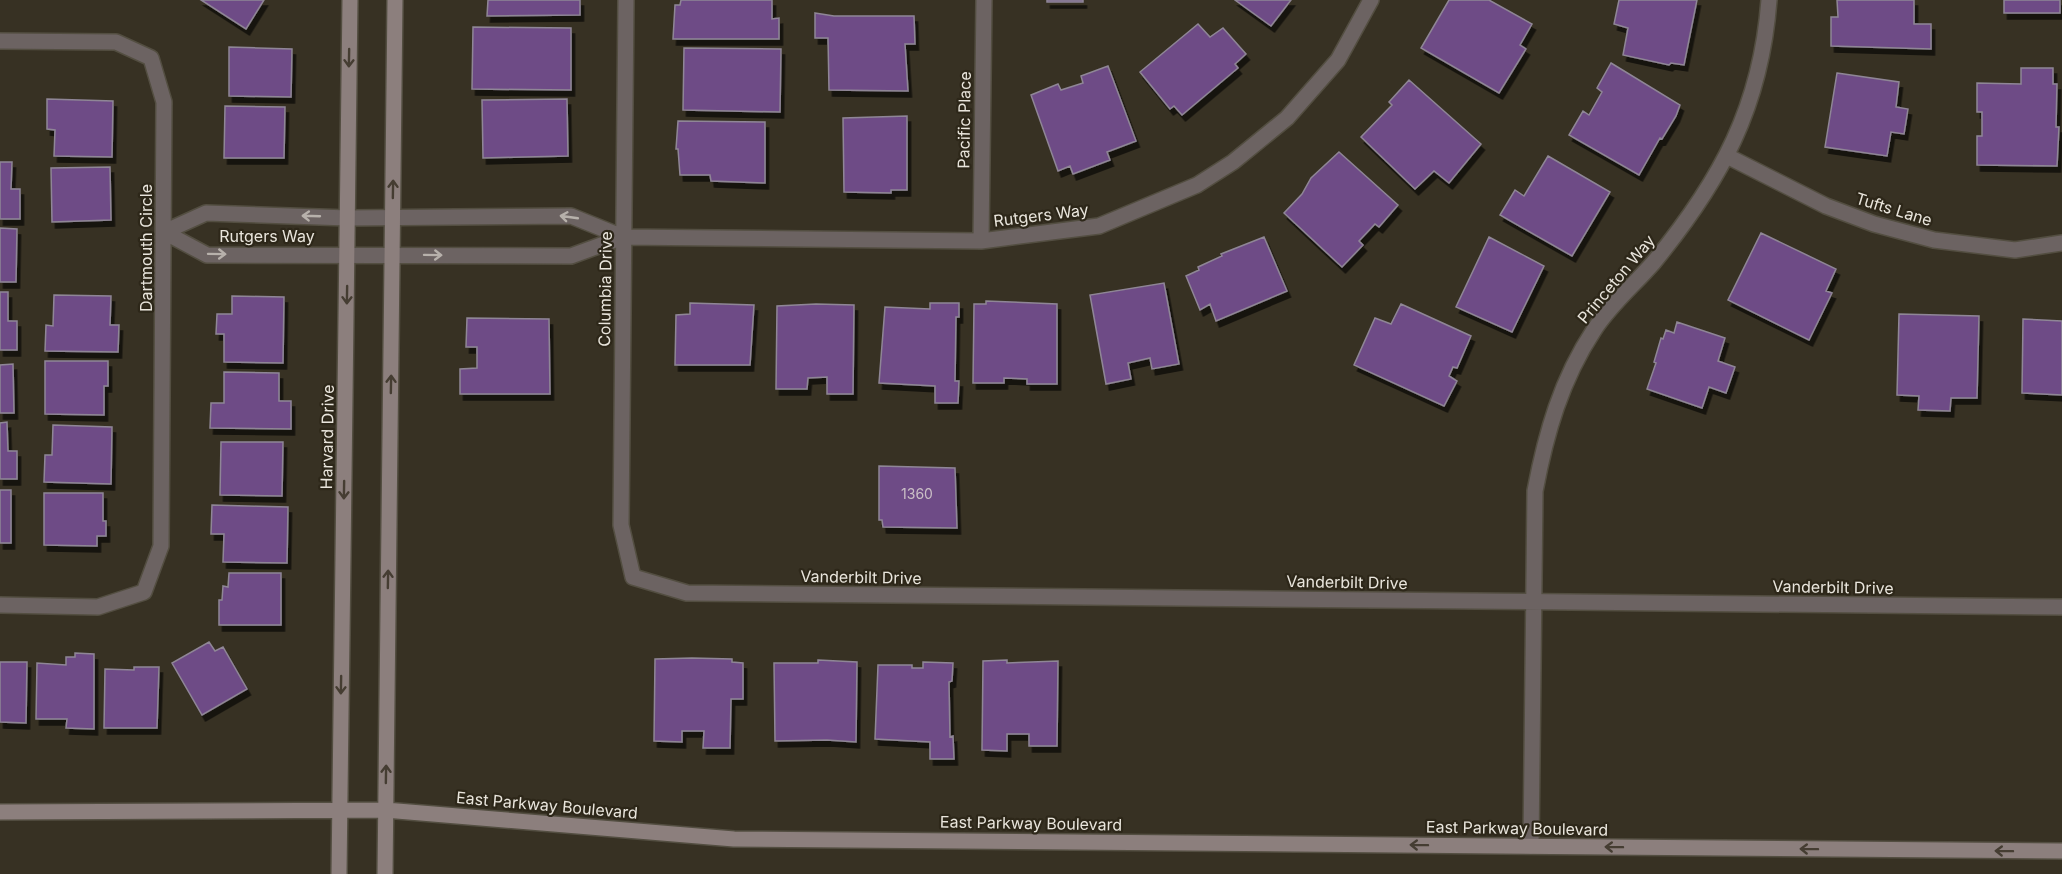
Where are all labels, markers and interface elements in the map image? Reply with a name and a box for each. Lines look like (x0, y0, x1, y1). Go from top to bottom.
one-way arrow (343, 48, 355, 68)
street label: Pacific Place (953, 71, 975, 169)
one-way arrow (387, 179, 399, 199)
street label: Dartmouth Circle (136, 184, 156, 312)
street label: Tufts Lane (1853, 188, 1935, 230)
street label: Rutgers Way (992, 199, 1090, 231)
one-way arrow (301, 211, 321, 222)
one-way arrow (559, 212, 579, 223)
street label: Rutgers Way (219, 226, 315, 246)
street label: Columbia Drive (594, 231, 616, 347)
street label: Princeton Way (1573, 231, 1659, 327)
one-way arrow (206, 249, 226, 260)
one-way arrow (422, 249, 442, 261)
one-way arrow (341, 285, 353, 305)
one-way arrow (385, 374, 396, 394)
street label: Harvard Drive (316, 384, 338, 490)
one-way arrow (338, 480, 350, 500)
house number: 1360 (901, 485, 933, 502)
street label: Vanderbilt Drive (800, 566, 922, 588)
one-way arrow (382, 569, 394, 589)
street label: Vanderbilt Drive (1286, 571, 1408, 593)
street label: Vanderbilt Drive (1772, 576, 1894, 598)
one-way arrow (335, 675, 347, 695)
one-way arrow (380, 764, 392, 784)
street label: East Parkway Boulevard (455, 787, 639, 823)
street label: East Parkway Boulevard (940, 811, 1122, 835)
street label: East Parkway Boulevard (1426, 816, 1608, 840)
one-way arrow (1409, 839, 1429, 851)
one-way arrow (1604, 841, 1624, 853)
one-way arrow (1799, 843, 1819, 855)
one-way arrow (1994, 845, 2014, 856)

